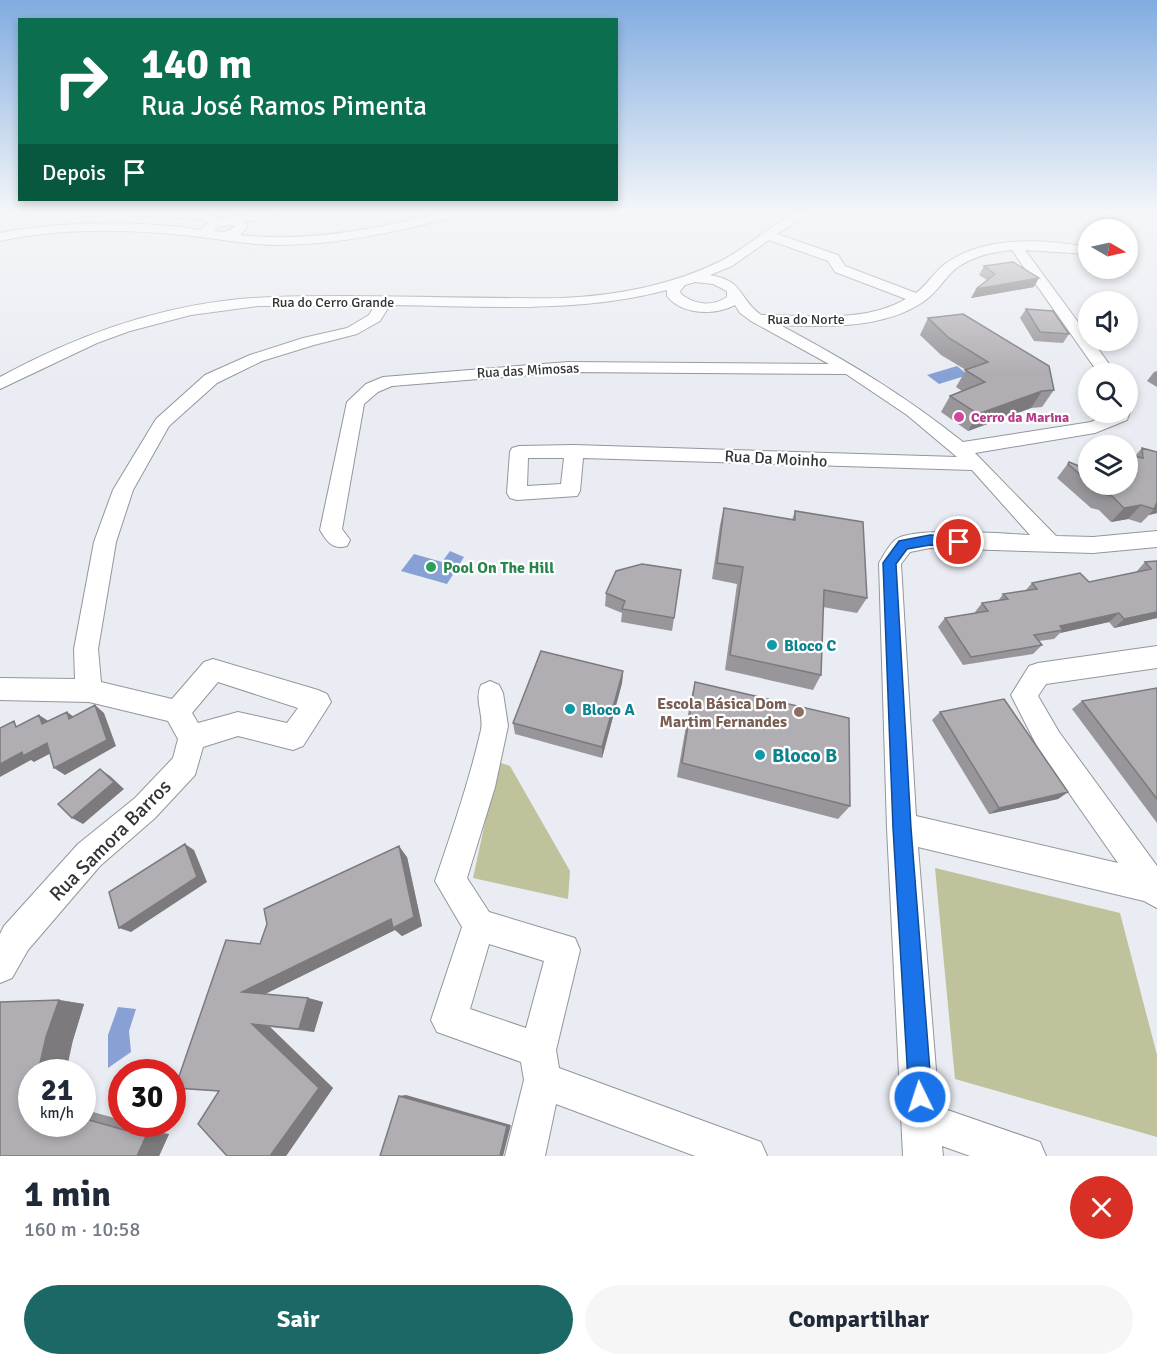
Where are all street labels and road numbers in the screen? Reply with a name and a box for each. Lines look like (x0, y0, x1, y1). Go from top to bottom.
street label: Rua do Cerro Grande (272, 294, 394, 311)
street label: Rua do Norte (767, 311, 845, 328)
street label: Rua das Mimosas (476, 359, 580, 382)
street label: Rua Da Moinho (724, 446, 828, 472)
street label: Rua Samora Barros (44, 774, 177, 907)

